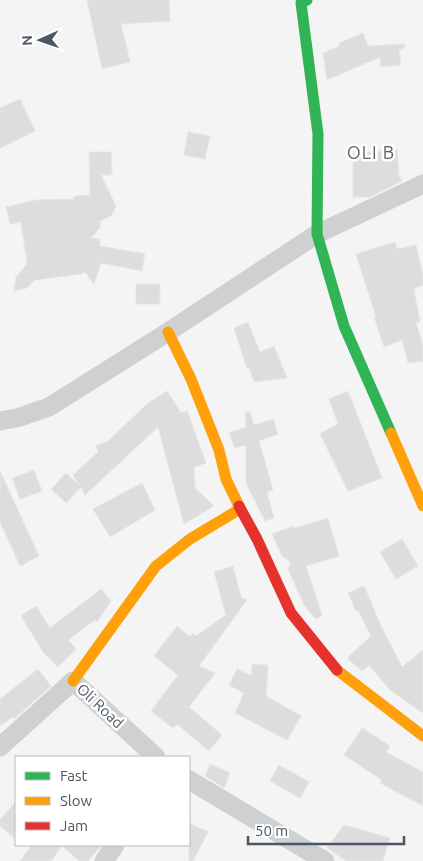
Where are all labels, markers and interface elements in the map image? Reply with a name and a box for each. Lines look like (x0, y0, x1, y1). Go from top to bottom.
north arrow (15, 15, 65, 65)
text: N (19, 35, 35, 46)
district label: OLI B (347, 142, 395, 162)
street label: Oli Road (74, 680, 127, 731)
legend (15, 756, 190, 846)
text: Fast (60, 767, 88, 784)
text: Slow (60, 792, 93, 809)
scale bar (248, 814, 404, 846)
text: Jam (60, 817, 88, 834)
text: 50 m (255, 822, 288, 839)

